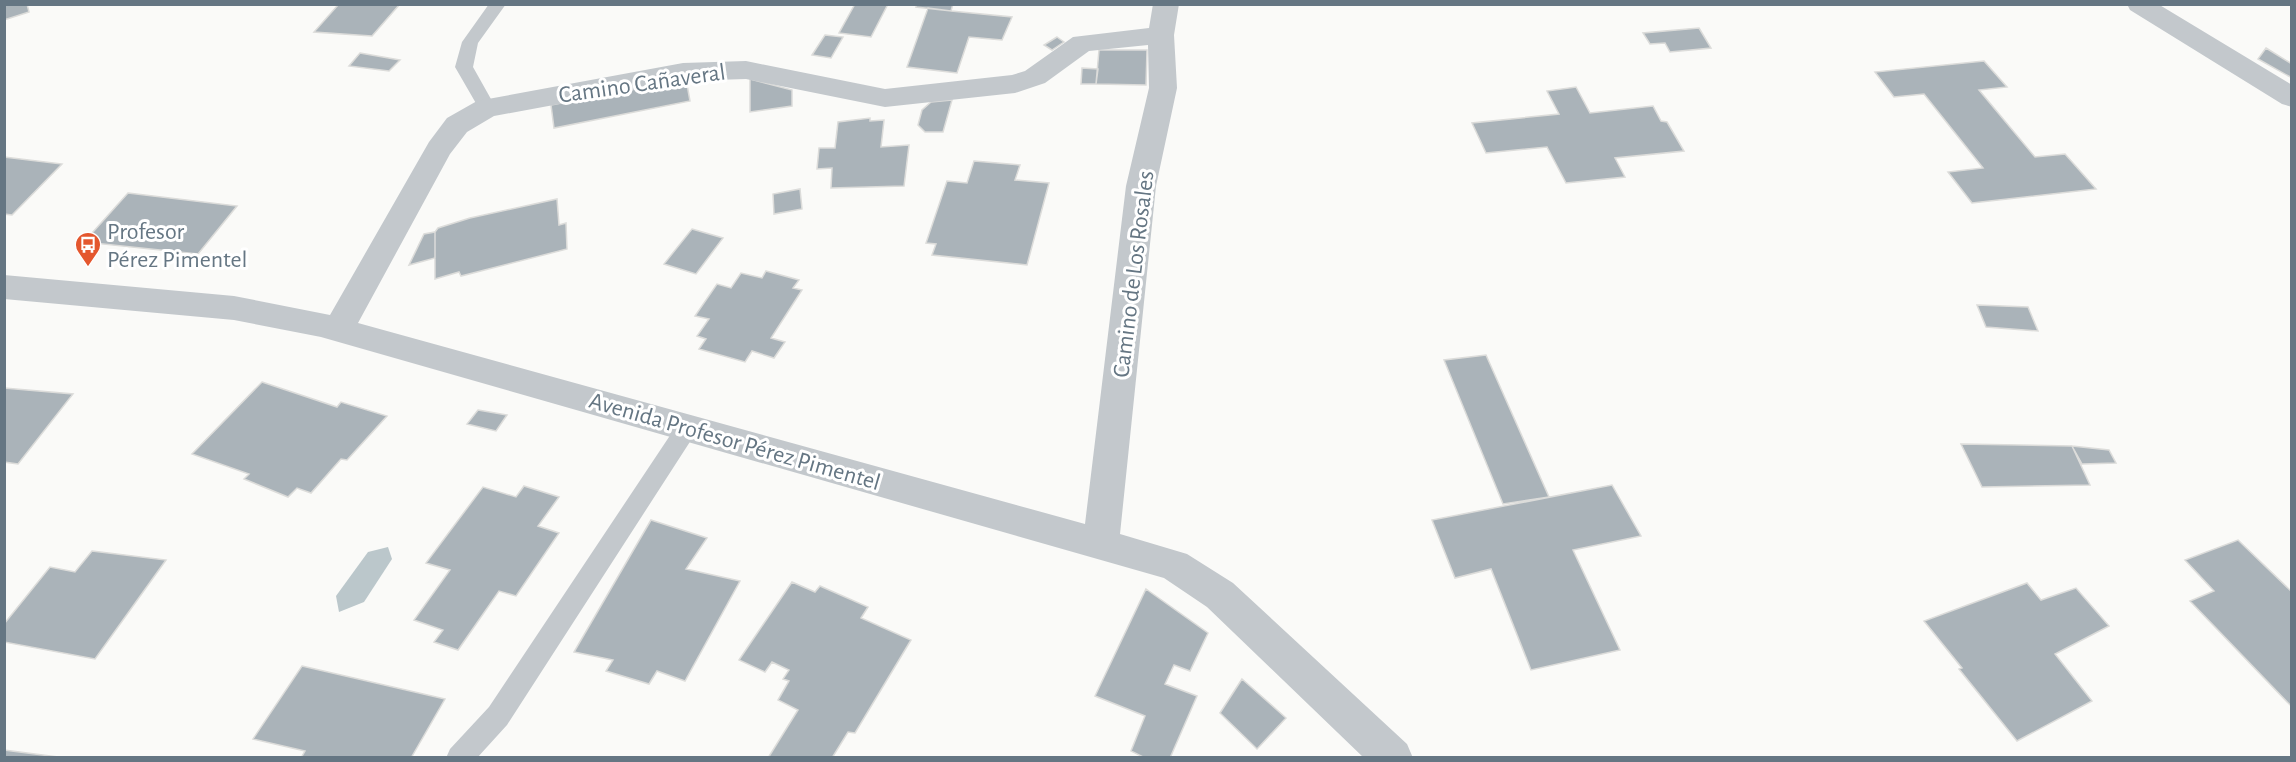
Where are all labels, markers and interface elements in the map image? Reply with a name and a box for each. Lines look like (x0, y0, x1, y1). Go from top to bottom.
street label: Camino Cañaveral (557, 60, 727, 108)
street label: Camino de Los Rosales (1109, 169, 1159, 379)
place label: Profesor Pérez Pimentel (107, 220, 247, 272)
bus stop icon: Profesor Pérez Pimentel (73, 230, 103, 268)
street label: Avenida Profesor Pérez Pimentel (586, 389, 883, 495)

